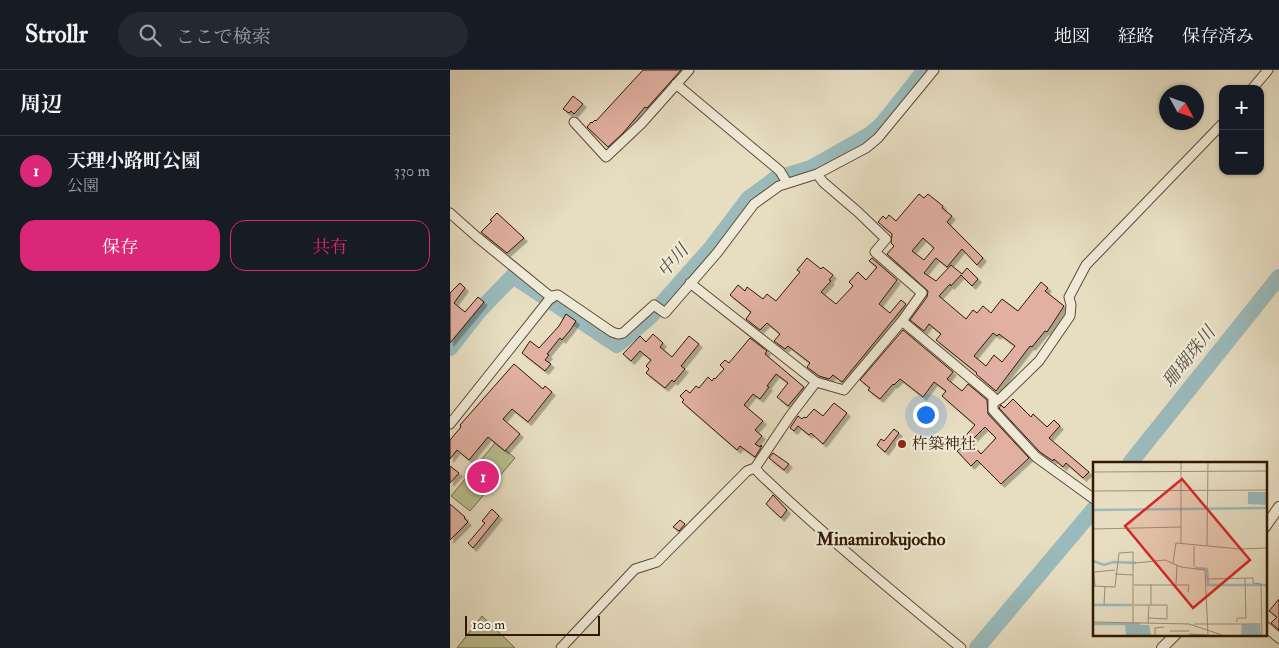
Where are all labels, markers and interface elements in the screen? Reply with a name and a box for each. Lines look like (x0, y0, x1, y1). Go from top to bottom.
search box (118, 12, 468, 57)
text: Strollr (25, 19, 88, 50)
icon: search (136, 21, 164, 49)
text: ここで検索 (176, 25, 271, 49)
text: 地図 (1054, 25, 1090, 48)
text: 経路 (1118, 25, 1154, 48)
text: 保存済み (1182, 25, 1254, 48)
north arrow (1159, 85, 1204, 130)
map controls (1219, 85, 1264, 175)
button: + (1219, 85, 1264, 130)
text: 周辺 (20, 91, 62, 118)
button: − (1219, 130, 1264, 175)
text: 天理小路町公園 (67, 149, 200, 173)
text: 1 (33, 161, 39, 181)
text: 330 m (394, 161, 430, 181)
text: 公園 (67, 176, 99, 196)
button: 保存 (20, 220, 220, 271)
button: 共有 (230, 220, 430, 271)
water label: 中川 (653, 238, 695, 282)
water label: 珊瑚珠川 (1157, 320, 1222, 392)
your location (913, 402, 939, 428)
place label: 杵築神社 (912, 434, 976, 454)
marker: 杵築神社 (896, 438, 908, 450)
pin: 1 (467, 458, 499, 496)
inset map (1093, 462, 1266, 636)
district label: Minamirokujocho (816, 528, 946, 551)
scale bar (465, 613, 600, 636)
text: 100 m (472, 616, 505, 633)

